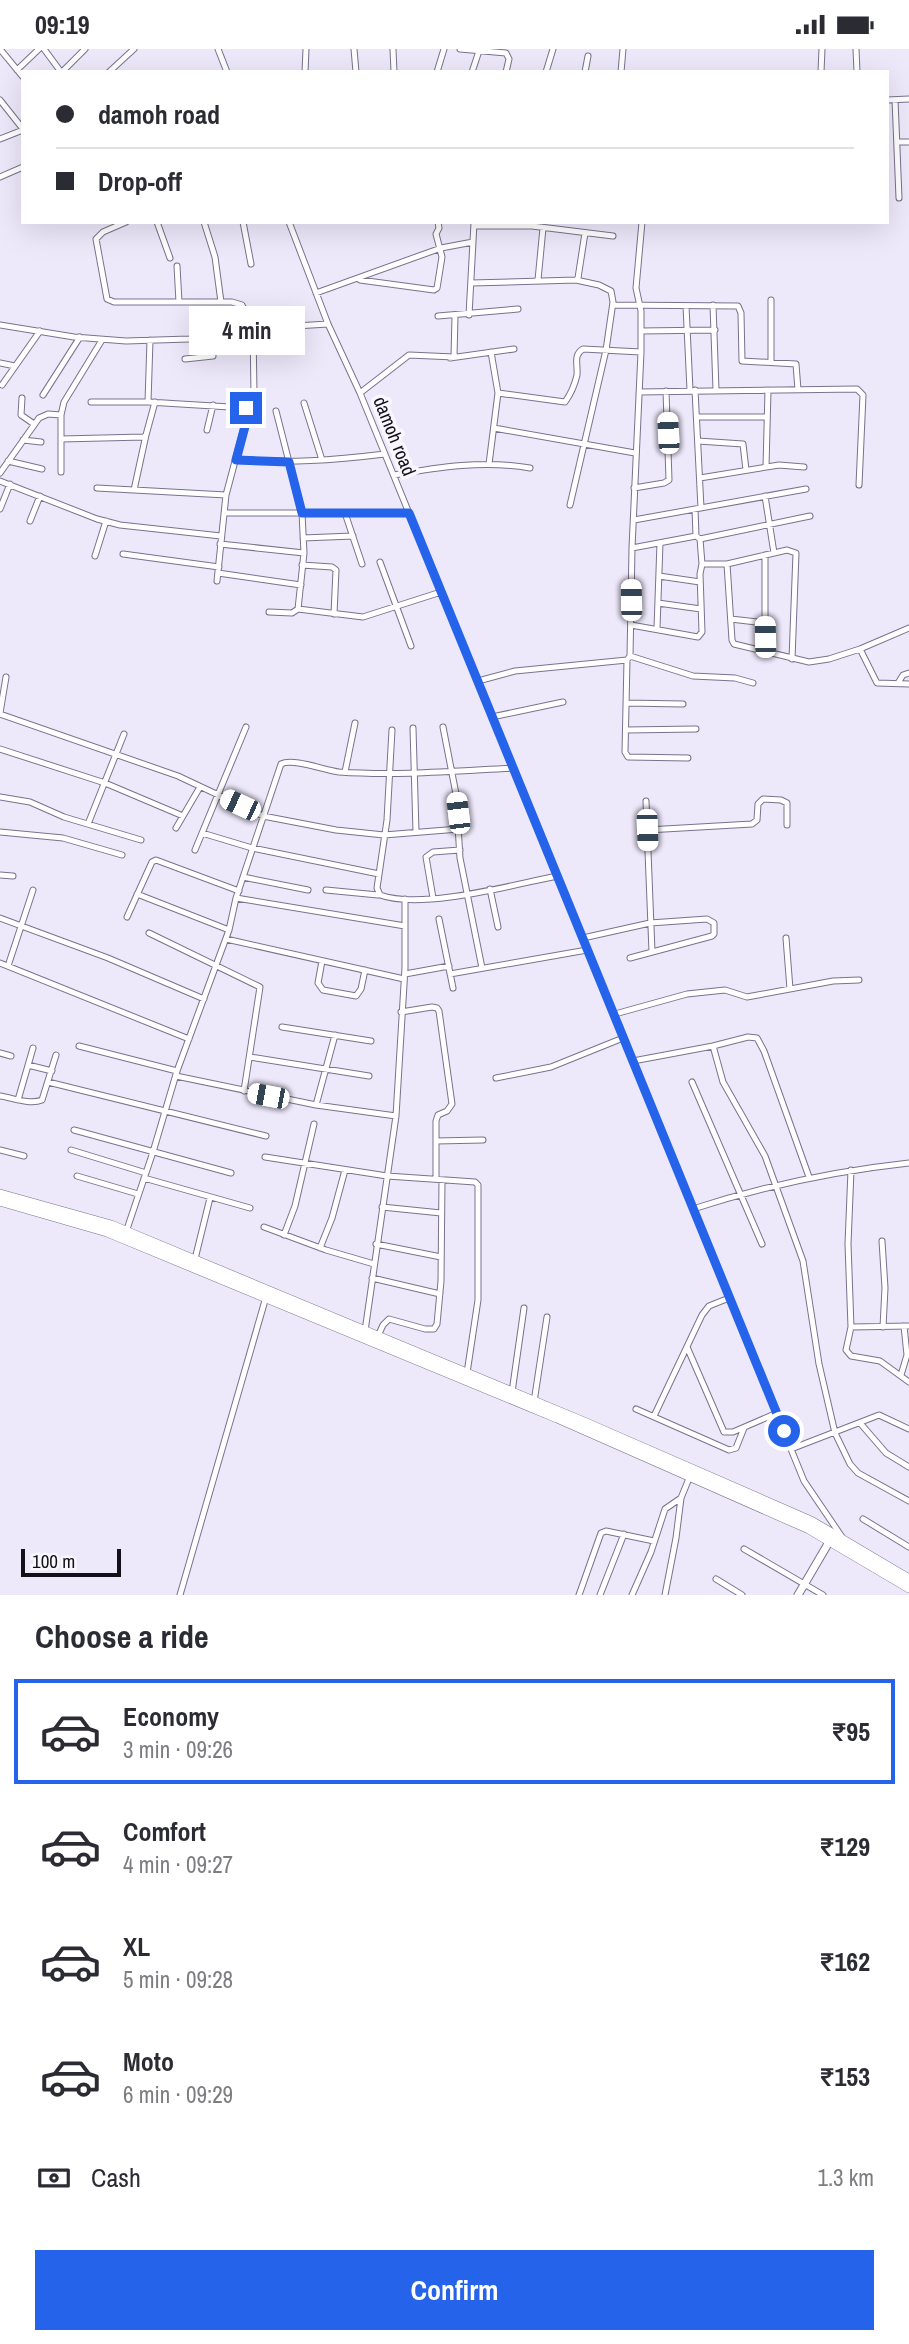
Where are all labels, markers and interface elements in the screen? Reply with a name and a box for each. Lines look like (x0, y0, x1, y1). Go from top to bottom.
text: 09:19 (35, 7, 90, 42)
text: damoh road (98, 97, 220, 132)
text: Drop-off (98, 164, 182, 199)
callout: 4 min (188, 307, 304, 355)
text: 4 min (222, 315, 272, 346)
route end (230, 392, 262, 424)
street label: damoh road (367, 393, 423, 479)
car (657, 411, 680, 455)
car (621, 579, 642, 621)
car (755, 616, 776, 658)
car (217, 787, 264, 823)
car (446, 791, 471, 835)
car (636, 809, 659, 851)
car (246, 1082, 291, 1110)
route start (768, 1415, 800, 1447)
scale bar (21, 1546, 121, 1578)
text: 100 m (32, 1548, 75, 1574)
text: Choose a ride (35, 1615, 209, 1658)
text: Economy (123, 1699, 219, 1734)
icon: car (39, 1700, 102, 1763)
text: ₹95 (831, 1714, 870, 1749)
text: 3 min · 09:26 (123, 1734, 233, 1765)
text: Comfort (123, 1814, 206, 1849)
icon: car (39, 1815, 102, 1878)
text: ₹129 (819, 1829, 870, 1864)
text: 4 min · 09:27 (123, 1849, 233, 1880)
text: XL (123, 1929, 150, 1964)
icon: car (39, 1930, 102, 1993)
text: ₹162 (819, 1944, 870, 1979)
text: 5 min · 09:28 (123, 1964, 233, 1995)
text: Moto (123, 2044, 174, 2079)
icon: car (39, 2045, 102, 2108)
text: ₹153 (819, 2059, 870, 2094)
text: 6 min · 09:29 (123, 2079, 233, 2110)
icon: cash (35, 2159, 73, 2197)
text: Cash (91, 2160, 141, 2195)
text: 1.3 km (817, 2162, 874, 2193)
button: Confirm (35, 2250, 874, 2330)

